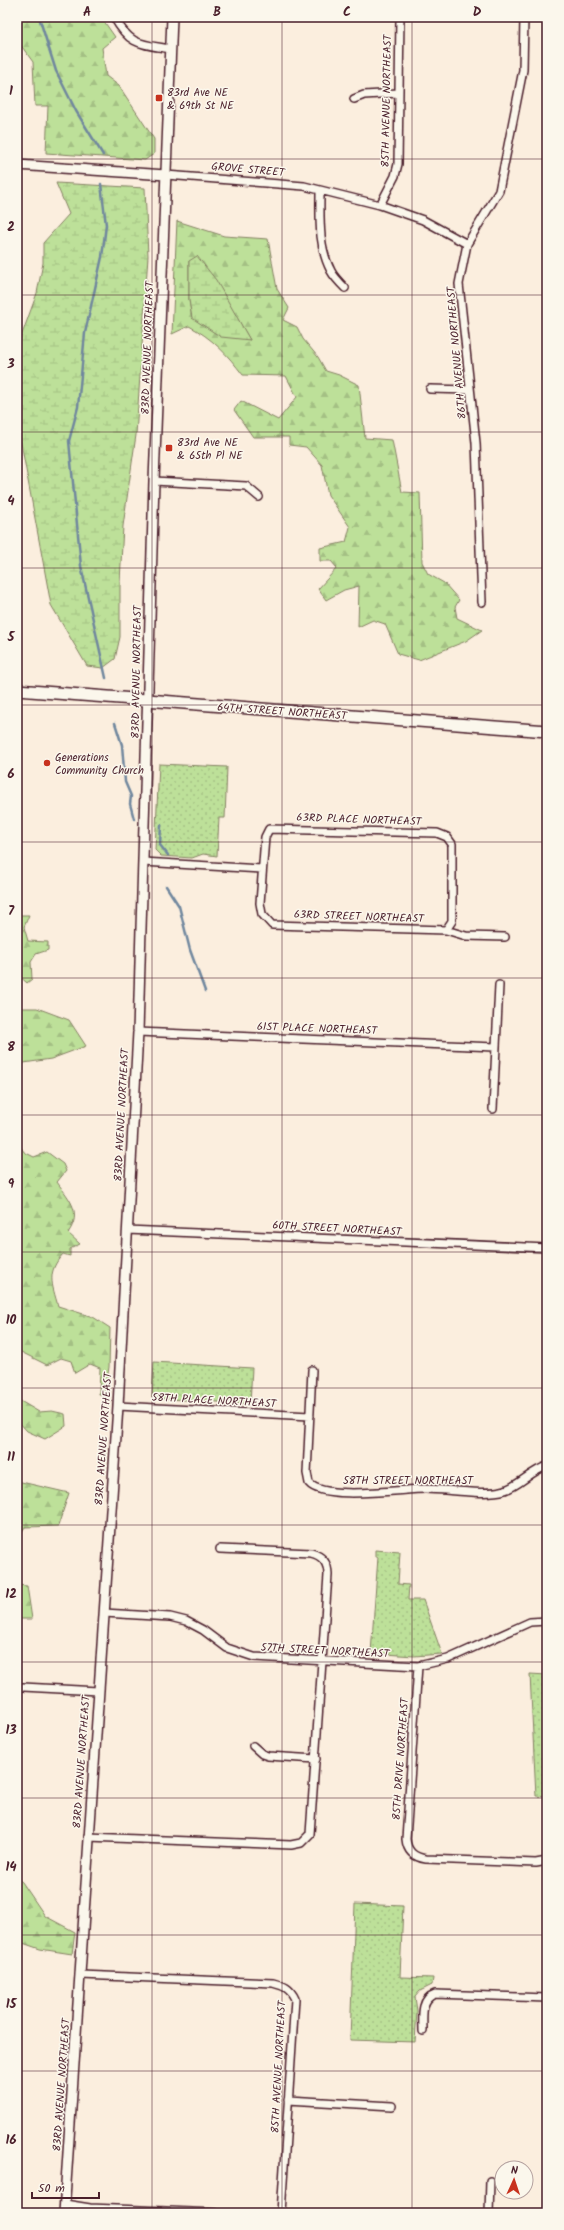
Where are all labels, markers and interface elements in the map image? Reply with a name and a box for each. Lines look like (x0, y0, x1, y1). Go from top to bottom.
text: A (83, 2, 91, 23)
text: B (213, 2, 221, 23)
text: C (343, 2, 351, 23)
text: D (473, 2, 482, 23)
street label: 85TH AVENUE NORTHEAST (377, 33, 397, 168)
text: 1 (9, 81, 13, 102)
place label: 83rd Ave NE & 69th St NE (167, 84, 234, 115)
marker: 83rd Ave NE & 69th St NE (154, 93, 164, 103)
street label: GROVE STREET (211, 158, 286, 182)
text: 2 (7, 217, 15, 238)
street label: 83RD AVENUE NORTHEAST (137, 280, 159, 415)
street label: 86TH AVENUE NORTHEAST (442, 285, 472, 420)
text: 3 (6, 354, 15, 375)
place label: 83rd Ave NE & 65th Pl NE (177, 434, 243, 465)
marker: 83rd Ave NE & 65th Pl NE (164, 443, 174, 453)
text: 4 (7, 491, 15, 512)
street label: 83RD AVENUE NORTHEAST (127, 604, 147, 739)
text: 5 (7, 627, 16, 648)
street label: 64TH STREET NORTHEAST (217, 698, 348, 726)
place label: Generations Community Church (55, 749, 144, 780)
marker: Generations Community Church (42, 758, 52, 768)
text: 6 (7, 764, 15, 785)
street label: 63RD PLACE NORTHEAST (296, 809, 423, 831)
text: 7 (8, 901, 15, 922)
street label: 63RD STREET NORTHEAST (294, 906, 426, 928)
street label: 61ST PLACE NORTHEAST (256, 1018, 379, 1040)
text: 8 (7, 1037, 15, 1058)
street label: 83RD AVENUE NORTHEAST (110, 1047, 135, 1182)
text: 9 (8, 1174, 15, 1195)
street label: 60TH STREET NORTHEAST (272, 1217, 403, 1241)
text: 10 (6, 1310, 17, 1331)
street label: 83RD AVENUE NORTHEAST (90, 1371, 118, 1506)
street label: 58TH PLACE NORTHEAST (151, 1389, 278, 1413)
text: 11 (7, 1447, 15, 1468)
street label: 58TH STREET NORTHEAST (343, 1472, 474, 1490)
text: 12 (5, 1584, 17, 1605)
street label: 57TH STREET NORTHEAST (260, 1639, 391, 1663)
street label: 83RD AVENUE NORTHEAST (68, 1694, 96, 1829)
street label: 85TH DRIVE NORTHEAST (388, 1696, 414, 1821)
text: 13 (5, 1720, 17, 1741)
text: 14 (5, 1857, 17, 1878)
text: 15 (6, 1994, 18, 2015)
street label: 85TH AVENUE NORTHEAST (267, 1999, 292, 2134)
street label: 83RD AVENUE NORTHEAST (48, 2017, 76, 2152)
text: 16 (6, 2130, 16, 2151)
north arrow (494, 2160, 534, 2200)
text: N (511, 2162, 518, 2180)
scale bar (32, 2174, 99, 2200)
text: 50 m (38, 2179, 65, 2198)

